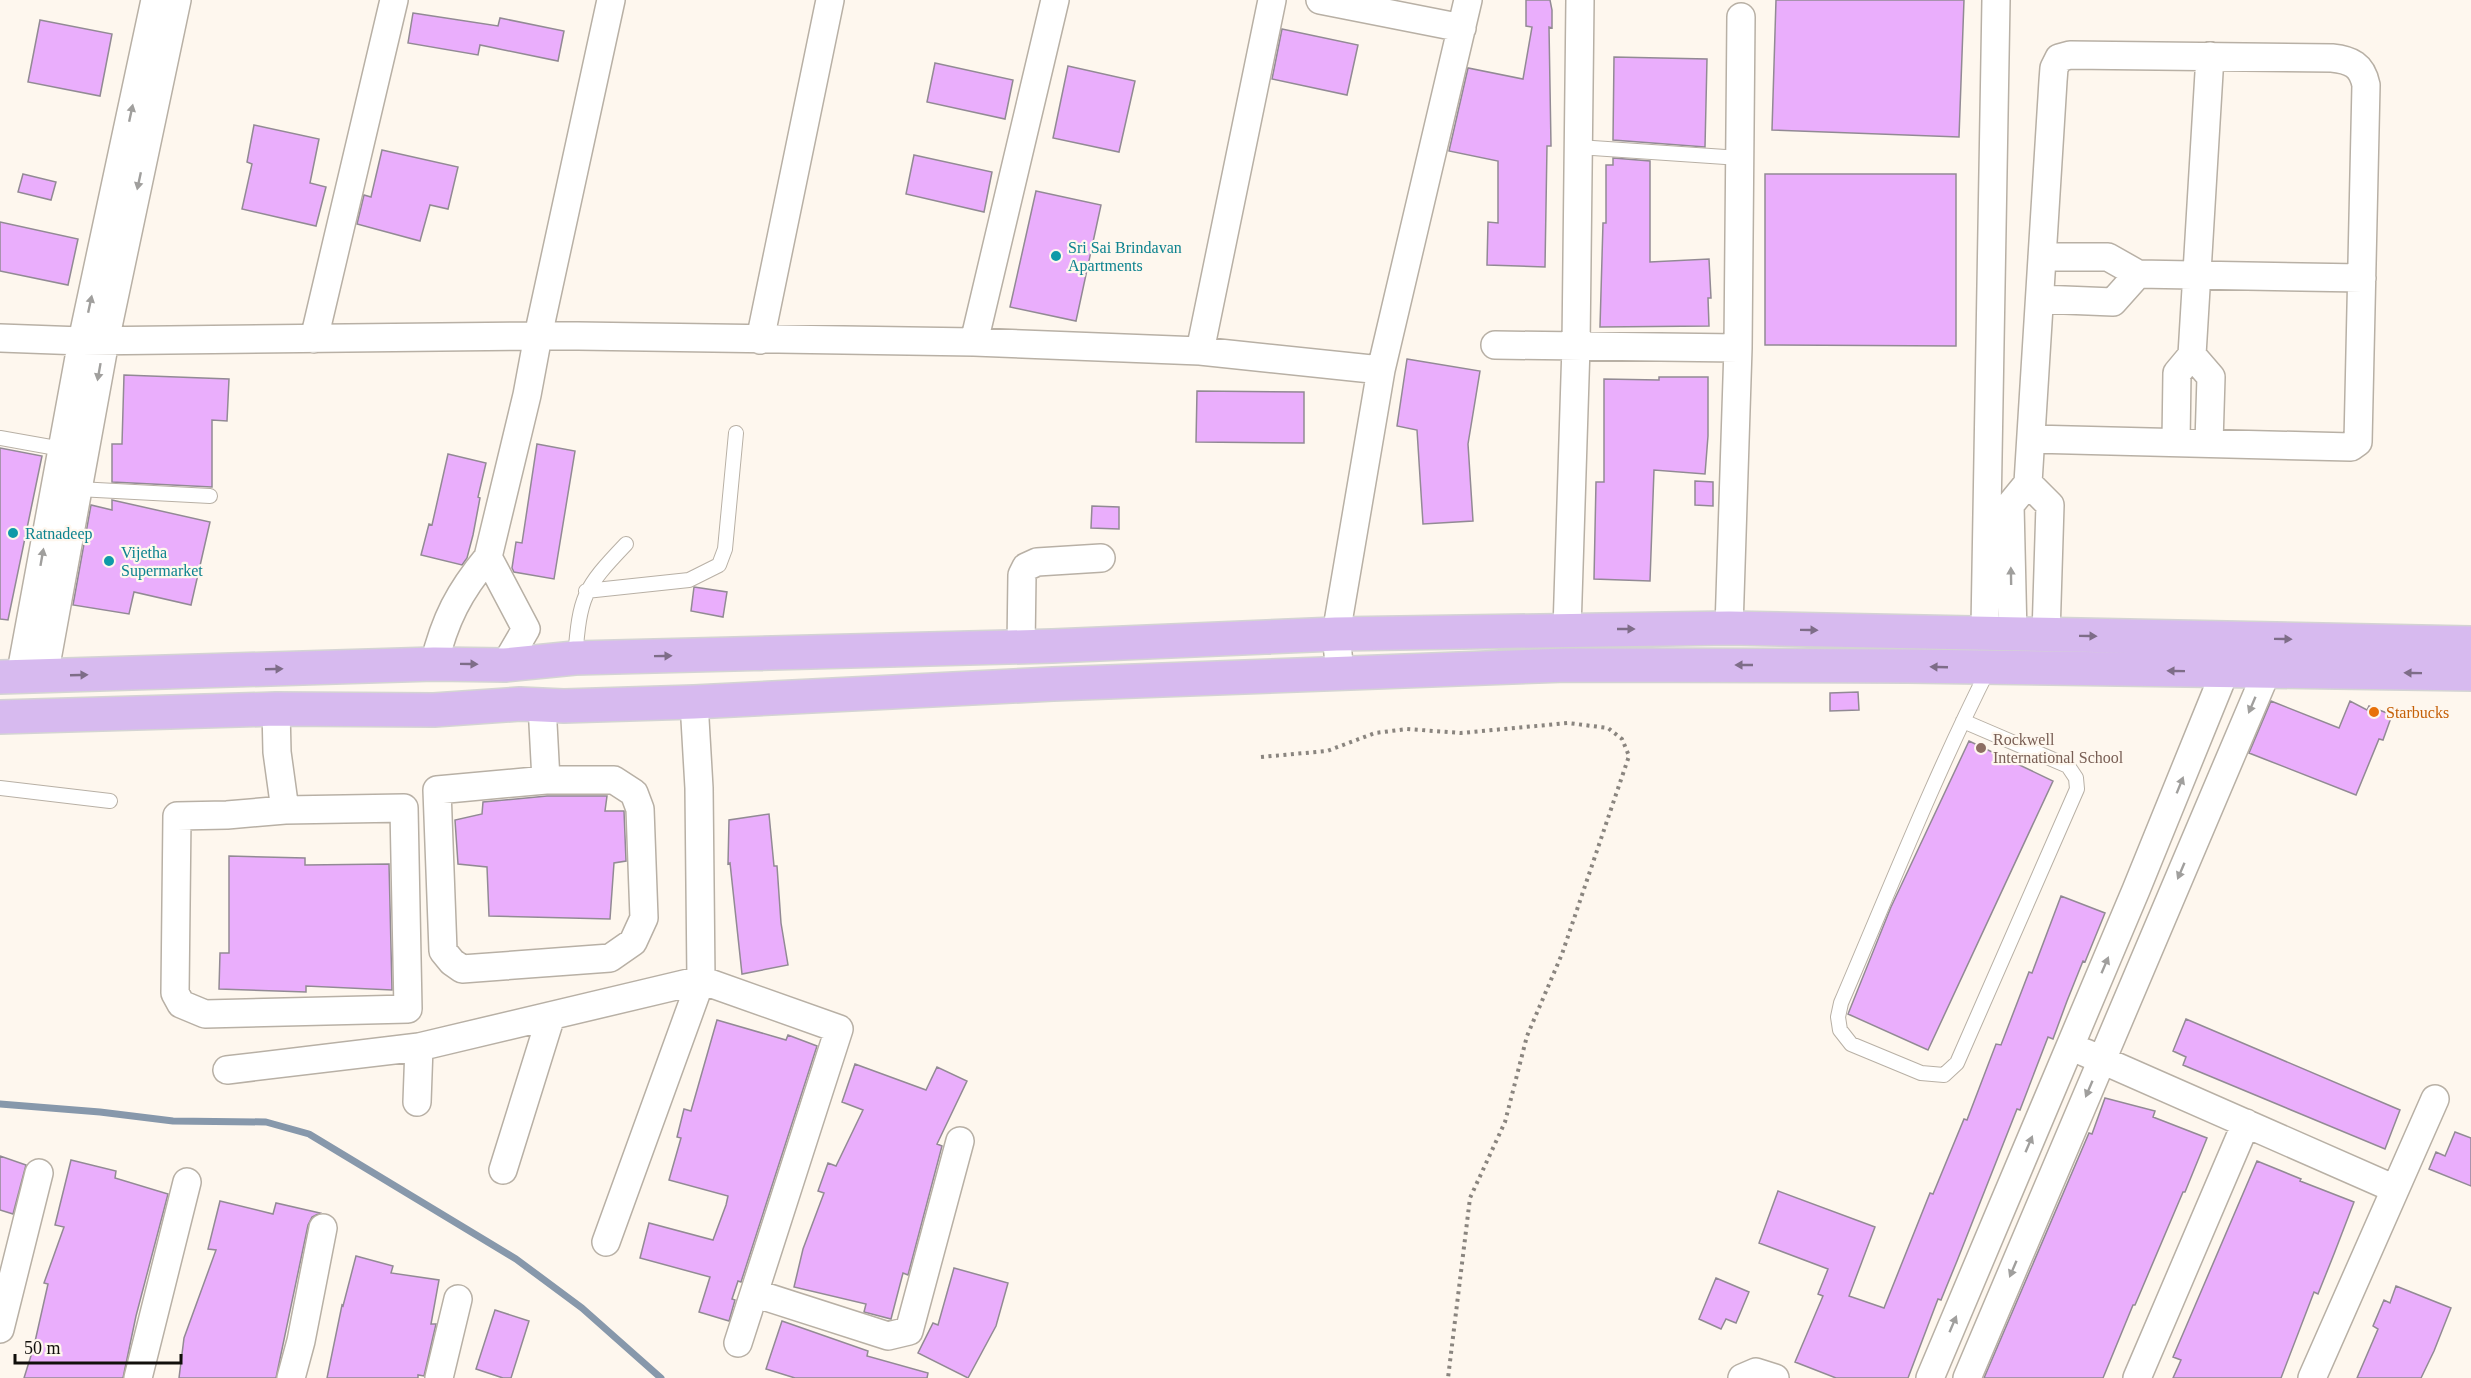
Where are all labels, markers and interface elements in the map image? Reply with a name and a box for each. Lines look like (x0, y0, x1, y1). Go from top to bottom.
one-way arrow (127, 103, 136, 122)
one-way arrow (133, 171, 143, 190)
place label: Sri Sai Brindavan Apartments (1068, 239, 1182, 275)
marker: Sri Sai Brindavan Apartments (1049, 249, 1063, 263)
one-way arrow (86, 294, 95, 313)
one-way arrow (95, 362, 104, 381)
place label: Ratnadeep (25, 525, 93, 543)
marker: Ratnadeep (6, 526, 20, 540)
place label: Vijetha Supermarket (121, 544, 203, 580)
one-way arrow (38, 548, 47, 567)
marker: Vijetha Supermarket (102, 554, 116, 568)
one-way arrow (2007, 567, 2016, 586)
one-way arrow (1616, 624, 1635, 634)
one-way arrow (1799, 625, 1818, 635)
one-way arrow (2078, 631, 2097, 641)
one-way arrow (2273, 635, 2292, 644)
one-way arrow (654, 651, 673, 660)
one-way arrow (459, 660, 478, 669)
one-way arrow (1734, 660, 1753, 670)
one-way arrow (1929, 662, 1948, 672)
one-way arrow (264, 664, 283, 674)
one-way arrow (2166, 666, 2185, 675)
one-way arrow (2403, 668, 2422, 678)
one-way arrow (69, 671, 88, 680)
one-way arrow (2247, 697, 2257, 715)
place label: Starbucks (2386, 704, 2449, 721)
marker: Starbucks (2367, 705, 2381, 719)
place label: Rockwell International School (1993, 731, 2124, 766)
marker: Rockwell International School (1974, 741, 1988, 755)
one-way arrow (2175, 775, 2185, 793)
one-way arrow (2176, 862, 2186, 880)
one-way arrow (2100, 955, 2110, 973)
one-way arrow (2084, 1080, 2093, 1098)
one-way arrow (2024, 1135, 2034, 1153)
one-way arrow (2008, 1260, 2018, 1278)
one-way arrow (1949, 1315, 1958, 1333)
scale bar (15, 1327, 182, 1365)
text: 50 m (24, 1338, 61, 1358)

